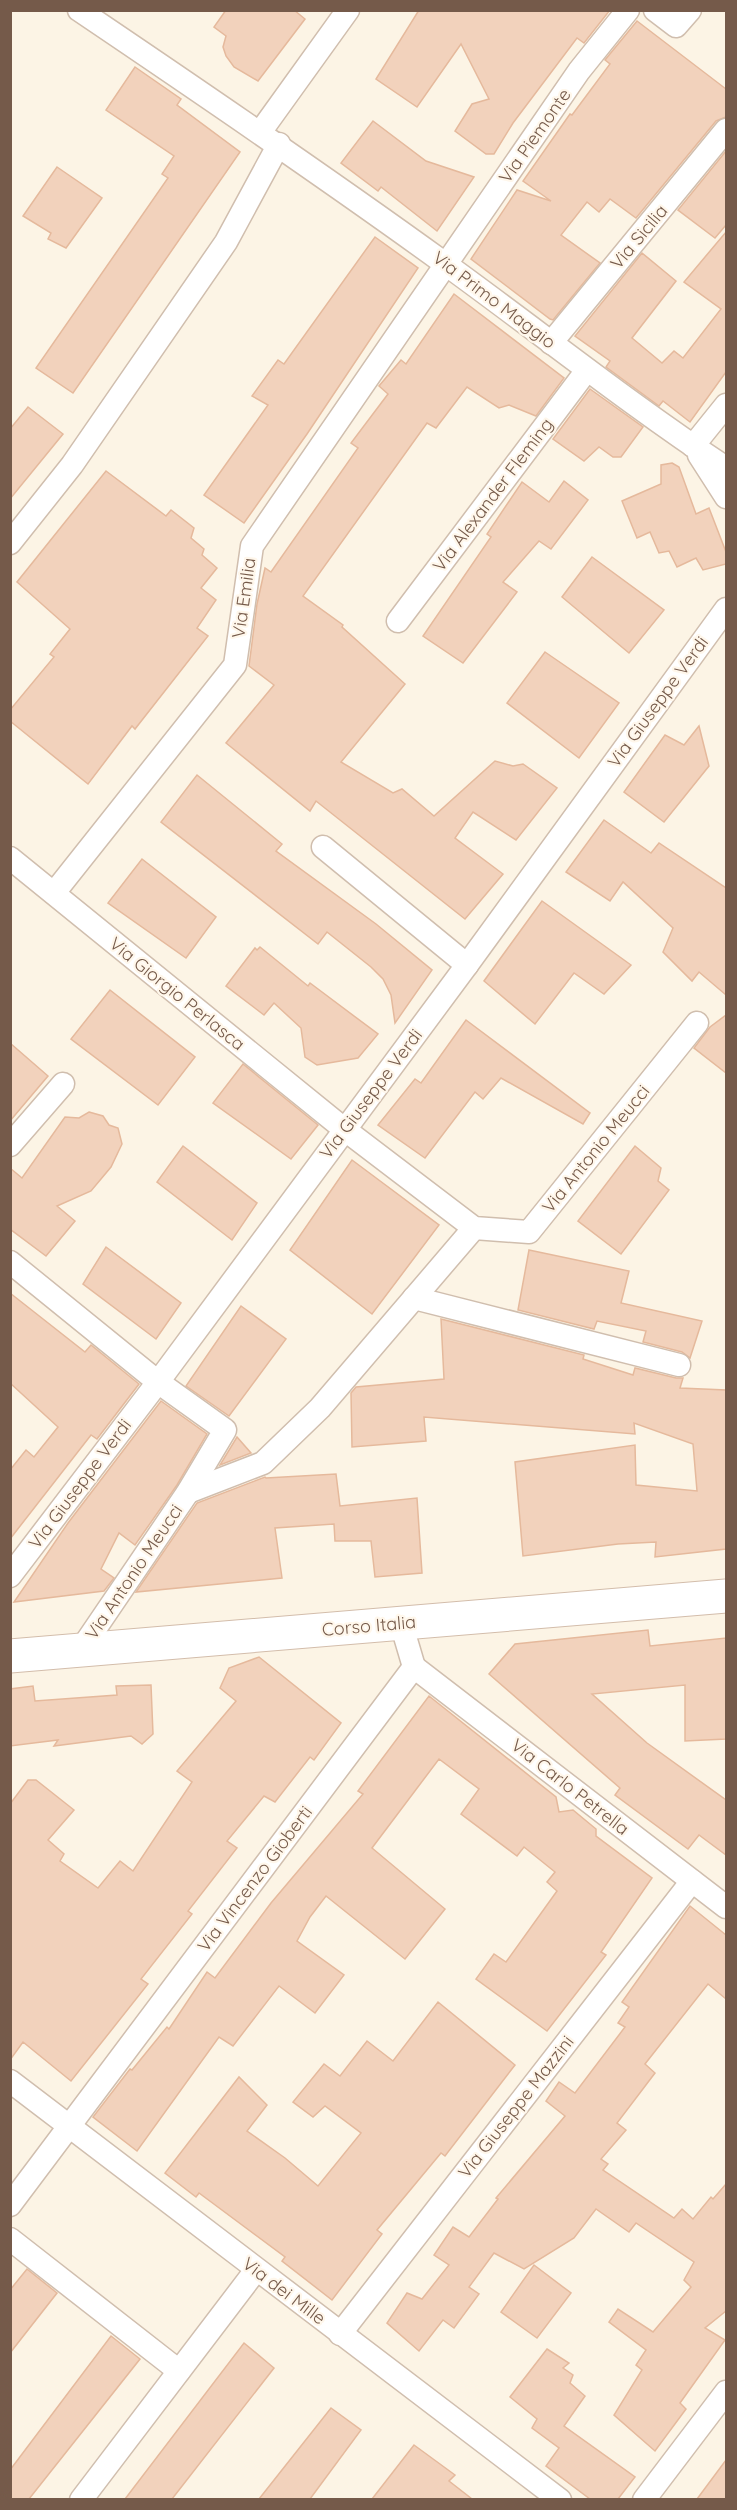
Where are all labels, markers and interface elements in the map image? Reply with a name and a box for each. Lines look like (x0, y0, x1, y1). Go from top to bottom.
street label: Via Piemonte (494, 84, 576, 187)
street label: Via Sicilia (605, 200, 672, 274)
street label: Via Primo Maggio (428, 246, 560, 353)
street label: Via Alexander Fleming (427, 413, 558, 576)
street label: Via Emilia (226, 556, 261, 640)
street label: Via Giuseppe Verdi (602, 632, 713, 772)
street label: Via Giorgio Perlasca (105, 932, 250, 1055)
street label: Via Giuseppe Verdi (314, 1024, 427, 1163)
street label: Via Antonio Meucci (537, 1080, 654, 1217)
street label: Via Giuseppe Verdi (23, 1414, 136, 1553)
street label: Via Antonio Meucci (80, 1500, 187, 1644)
street label: Corso Italia (321, 1610, 417, 1641)
street label: Via Carlo Petrella (507, 1733, 634, 1840)
street label: Via Vincenzo Gioberti (192, 1801, 317, 1956)
street label: Via Giuseppe Mazzini (453, 2031, 579, 2183)
street label: Via dei Mille (238, 2252, 331, 2329)

